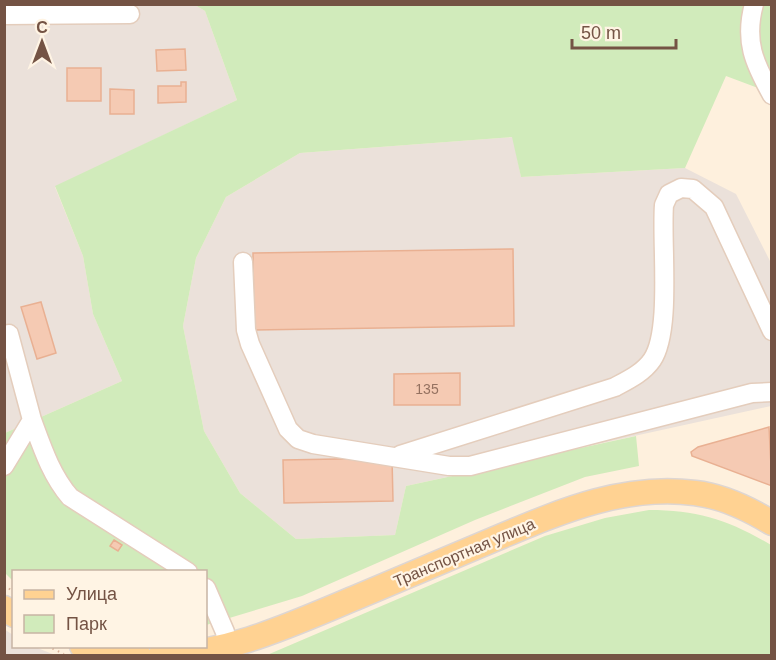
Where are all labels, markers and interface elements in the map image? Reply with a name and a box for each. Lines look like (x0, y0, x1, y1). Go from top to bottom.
north arrow (12, 12, 72, 72)
scale bar (572, 12, 676, 50)
text: С (36, 19, 48, 36)
text: 50 m (581, 23, 621, 43)
house number: 135 (415, 381, 439, 397)
street label: Транспортная улица (391, 515, 537, 590)
legend (12, 570, 207, 648)
text: Улица (66, 584, 118, 604)
text: Парк (66, 614, 107, 634)

